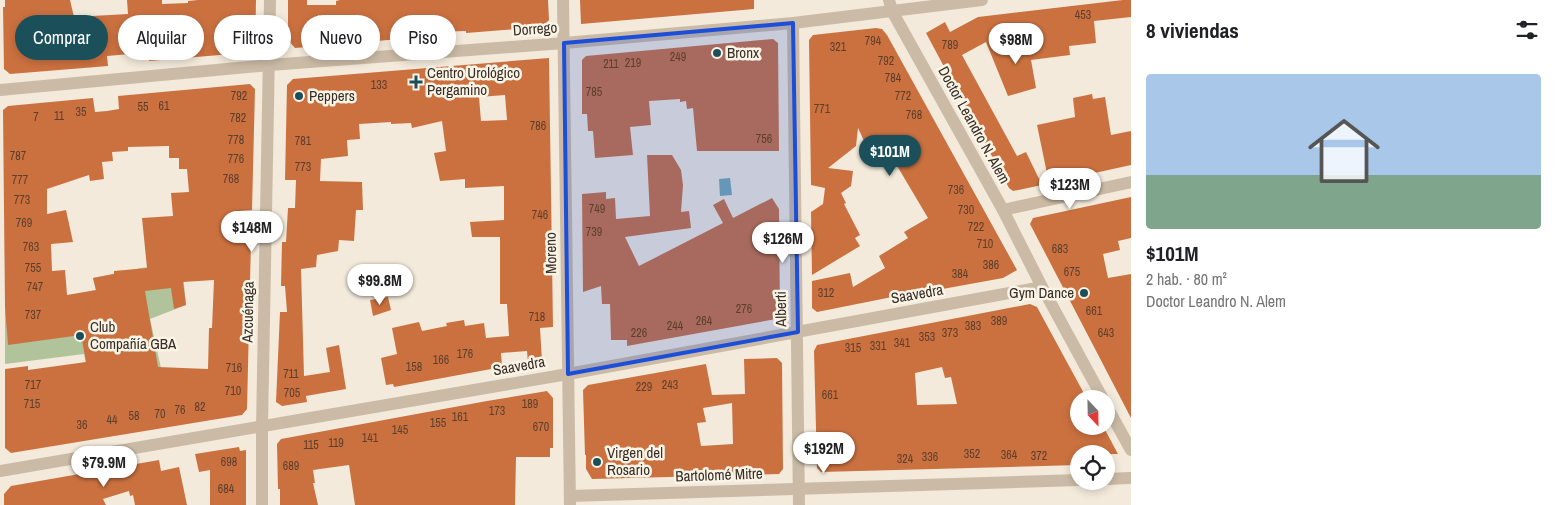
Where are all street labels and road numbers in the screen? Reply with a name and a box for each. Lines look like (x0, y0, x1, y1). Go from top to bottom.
street label: Dorrego (512, 16, 558, 41)
street label: Doctor Leandro N. Alem (933, 62, 1015, 187)
street label: Moreno (540, 232, 561, 274)
street label: Saavedra (889, 279, 945, 308)
street label: Azcuénaga (236, 281, 259, 344)
street label: Alberti (770, 291, 791, 328)
street label: Saavedra (491, 351, 547, 380)
street label: Bartolomé Mitre (675, 462, 763, 487)

